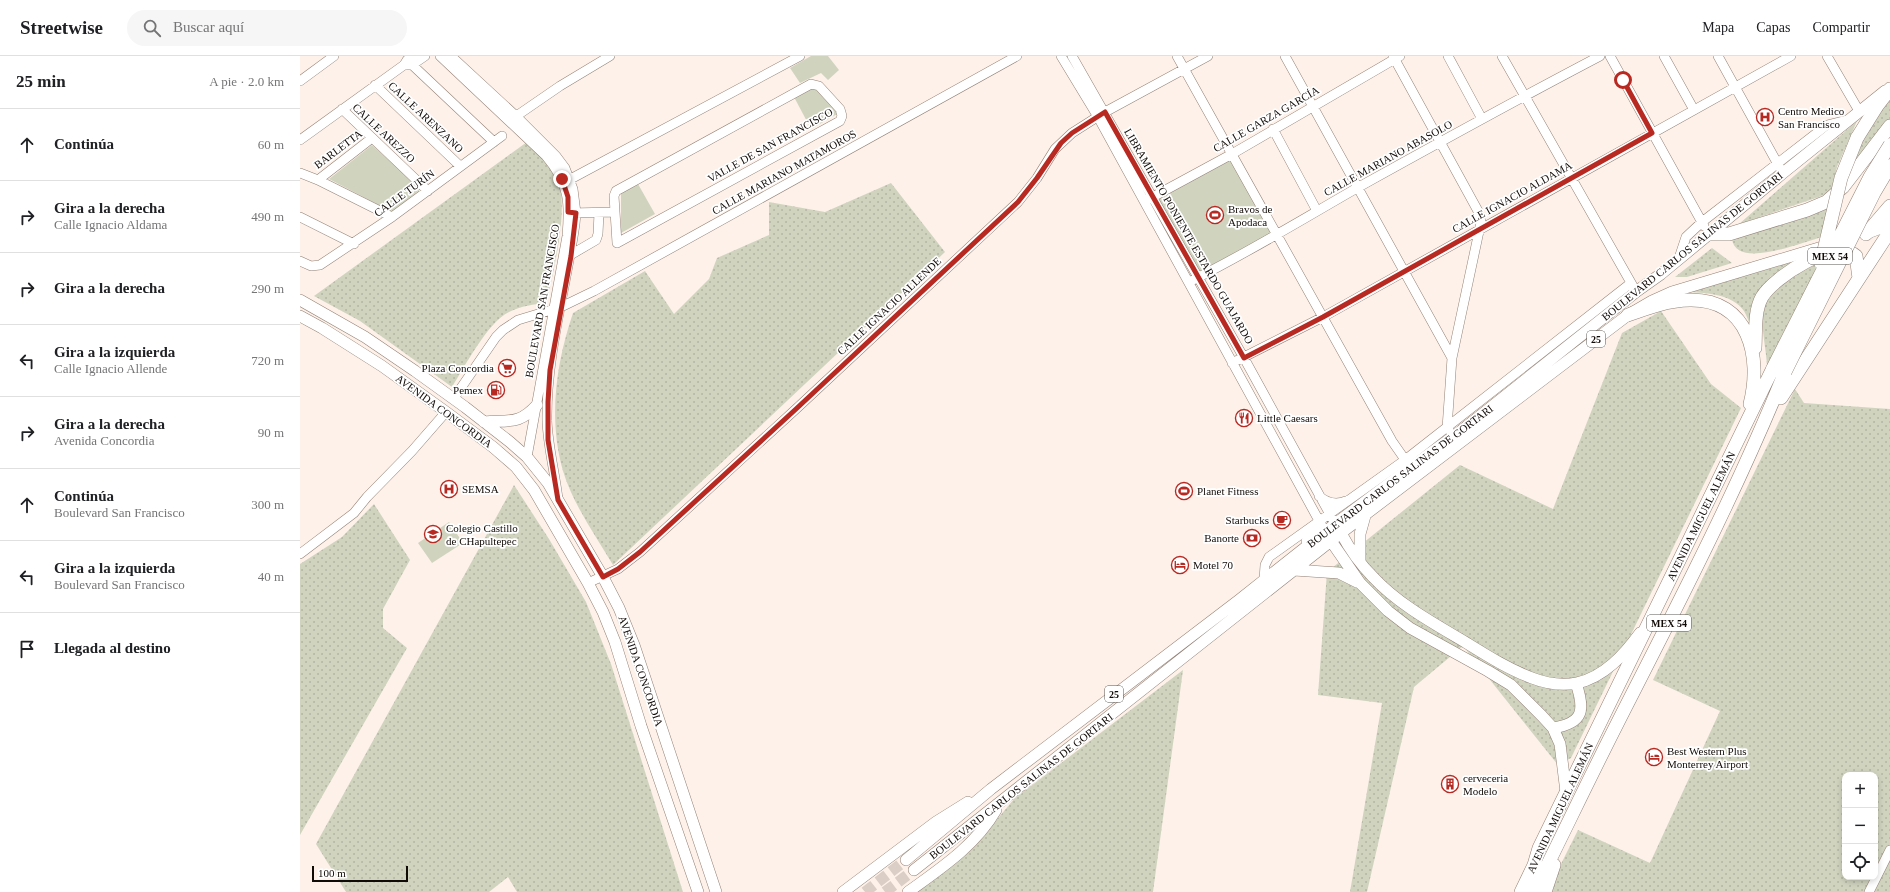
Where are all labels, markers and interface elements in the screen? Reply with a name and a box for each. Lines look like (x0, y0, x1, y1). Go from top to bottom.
search box (127, 10, 407, 46)
text: Streetwise (20, 17, 103, 38)
icon: search (141, 17, 163, 39)
text: Buscar aquí (173, 19, 244, 35)
text: Mapa (1702, 20, 1734, 35)
text: Capas (1756, 20, 1790, 35)
text: Compartir (1812, 20, 1870, 35)
route start (1614, 71, 1632, 89)
text: 25 min (16, 72, 66, 91)
text: A pie · 2.0 km (209, 74, 284, 89)
street label: CALLE ARENZANO (386, 79, 466, 155)
street label: CALLE GARZA GARCÍA (1211, 84, 1321, 154)
street label: CALLE AREZZO (350, 101, 418, 165)
street label: VALLE DE SAN FRANCISCO (705, 105, 835, 184)
place label: Centro Medico San Francisco (1778, 105, 1845, 130)
hospital icon: Centro Medico San Francisco (1755, 107, 1775, 127)
street label: CALLE MARIANO ABASOLO (1322, 118, 1454, 198)
street label: LIBRAMIENTO PONIENTE ESTARDO GUAJARDO (1122, 126, 1256, 346)
street label: BARLETTA (312, 127, 364, 171)
street label: CALLE MARIANO MATAMOROS (710, 127, 858, 217)
icon: ahead (16, 134, 38, 156)
text: Continúa (54, 136, 114, 152)
text: 60 m (258, 137, 284, 152)
street label: CALLE IGNACIO ALDAMA (1450, 159, 1574, 235)
street label: CALLE TURÍN (372, 167, 437, 219)
street label: BOULEVARD CARLOS SALINAS DE GORTARI (1599, 169, 1785, 323)
route end (553, 170, 571, 188)
text: Gira a la derecha (54, 200, 165, 216)
place label: Bravos de Apodaca (1228, 203, 1272, 228)
sports icon: Bravos de Apodaca (1205, 205, 1225, 225)
icon: right (16, 206, 38, 228)
text: 490 m (251, 209, 284, 224)
text: Calle Ignacio Aldama (54, 217, 167, 232)
street label: BOULEVARD SAN FRANCISCO (523, 223, 561, 379)
road number: MEX 54 (1808, 248, 1852, 264)
street label: CALLE IGNACIO ALLENDE (835, 255, 944, 357)
icon: right (16, 278, 38, 300)
text: Gira a la derecha (54, 280, 165, 296)
text: 290 m (251, 281, 284, 296)
road number: 25 (1587, 331, 1605, 347)
text: Gira a la izquierda (54, 344, 175, 360)
icon: left (16, 350, 38, 372)
text: 720 m (251, 353, 284, 368)
supermarket icon: Plaza Concordia (497, 358, 517, 378)
text: Calle Ignacio Allende (54, 361, 167, 376)
place label: Plaza Concordia (422, 362, 494, 374)
street label: AVENIDA CONCORDIA (393, 372, 495, 450)
fuel station icon: Pemex (486, 380, 506, 400)
place label: Pemex (453, 384, 483, 396)
street label: BOULEVARD CARLOS SALINAS DE GORTARI (1305, 402, 1495, 550)
restaurant icon: Little Caesars (1234, 408, 1254, 428)
place label: Little Caesars (1257, 412, 1318, 424)
text: Gira a la derecha (54, 416, 165, 432)
icon: right (16, 422, 38, 444)
text: 90 m (258, 425, 284, 440)
text: Avenida Concordia (54, 433, 154, 448)
street label: AVENIDA MIGUEL ALEMÁN (1664, 449, 1738, 583)
hospital icon: SEMSA (439, 479, 459, 499)
sports icon: Planet Fitness (1174, 481, 1194, 501)
place label: SEMSA (462, 483, 499, 495)
place label: Planet Fitness (1197, 485, 1258, 497)
text: Continúa (54, 488, 114, 504)
icon: ahead (16, 494, 38, 516)
text: 300 m (251, 497, 284, 512)
text: Boulevard San Francisco (54, 505, 185, 520)
cafe icon: Starbucks (1272, 510, 1292, 530)
place label: Starbucks (1226, 514, 1269, 526)
place label: Colegio Castillo de CHapultepec (446, 522, 518, 547)
school or university icon: Colegio Castillo de CHapultepec (423, 524, 443, 544)
bank icon: Banorte (1242, 528, 1262, 548)
place label: Banorte (1204, 532, 1239, 544)
hotel icon: Motel 70 (1170, 555, 1190, 575)
place label: Motel 70 (1193, 559, 1234, 571)
text: Gira a la izquierda (54, 560, 175, 576)
icon: left (16, 566, 38, 588)
text: 40 m (258, 569, 284, 584)
text: Boulevard San Francisco (54, 577, 185, 592)
street label: AVENIDA CONCORDIA (616, 614, 666, 728)
road number: MEX 54 (1647, 615, 1691, 631)
icon: arrive (16, 638, 38, 660)
text: Llegada al destino (54, 640, 171, 656)
road number: 25 (1105, 686, 1123, 702)
street label: BOULEVARD CARLOS SALINAS DE GORTARI (927, 710, 1115, 861)
street label: AVENIDA MIGUEL ALEMÁN (1524, 741, 1596, 875)
place label: Best Western Plus Monterrey Airport (1667, 745, 1748, 770)
hotel icon: Best Western Plus Monterrey Airport (1644, 747, 1664, 767)
place label: cerveceria Modelo (1463, 772, 1508, 797)
map controls (1842, 772, 1878, 880)
button: + (1842, 772, 1878, 808)
building icon: cerveceria Modelo (1440, 774, 1460, 794)
button: − (1842, 808, 1878, 844)
button: locate (1842, 844, 1878, 880)
scale bar (312, 864, 408, 883)
text: 100 m (318, 867, 346, 879)

